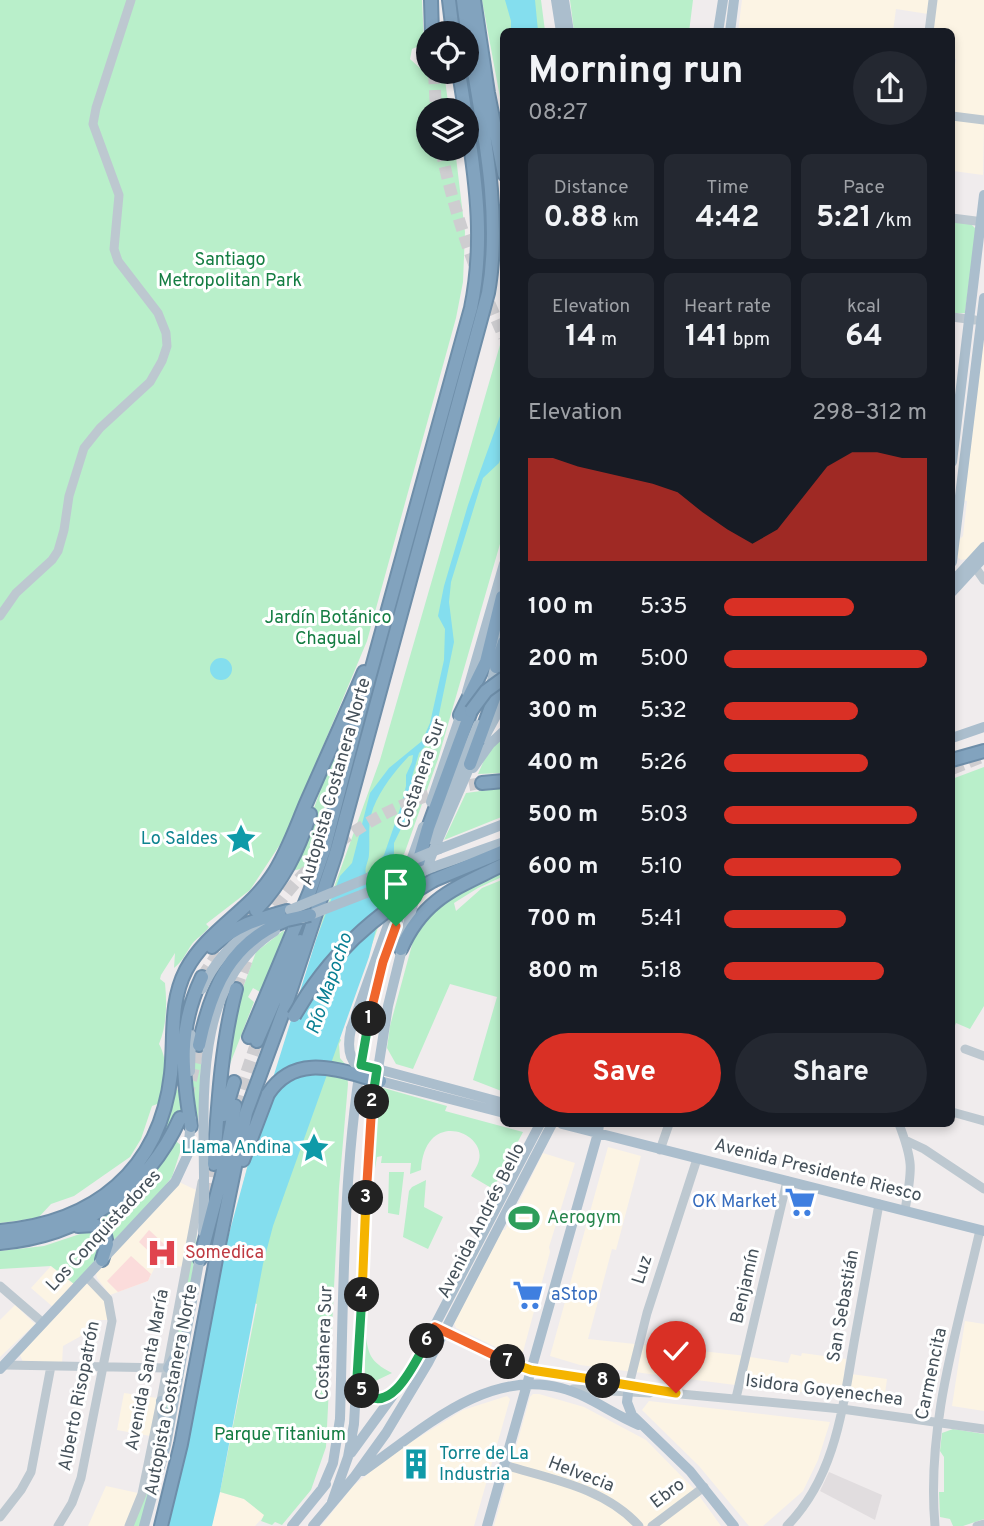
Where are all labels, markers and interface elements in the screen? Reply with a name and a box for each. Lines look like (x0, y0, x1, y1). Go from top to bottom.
map controls (416, 21, 479, 161)
button: locate (416, 21, 479, 84)
text: Morning run (528, 48, 744, 97)
button: share (853, 51, 927, 125)
button: layers (416, 98, 479, 161)
text: 08:27 (528, 99, 588, 128)
text: Distance (554, 176, 628, 200)
text: Time (706, 176, 749, 200)
text: Pace (843, 176, 885, 200)
text: 0.88 (543, 200, 608, 237)
text: 4:42 (695, 200, 760, 237)
text: 5:21 (816, 200, 872, 237)
text: km (608, 209, 639, 233)
text: /km (872, 209, 912, 233)
park label: Santiago Metropolitan Park (158, 249, 302, 293)
text: Elevation (552, 295, 630, 319)
text: Heart rate (684, 295, 771, 319)
text: kcal (847, 295, 881, 319)
text: 14 (565, 319, 597, 356)
text: 141 (685, 319, 728, 356)
text: 64 (845, 319, 883, 356)
text: m (597, 328, 617, 352)
text: bpm (728, 328, 770, 352)
text: Elevation (528, 399, 623, 428)
text: 298–312 m (812, 399, 927, 428)
text: 100 m (528, 593, 593, 622)
text: 5:35 (640, 593, 688, 622)
park label: Jardín Botánico Chagual (264, 607, 392, 651)
text: 200 m (528, 645, 598, 674)
text: 5:00 (640, 645, 689, 674)
street label: Autopista Costanera Norte (295, 675, 377, 889)
text: 300 m (528, 697, 598, 726)
text: 5:32 (640, 697, 687, 726)
street label: Costanera Sur (392, 716, 452, 832)
text: 400 m (528, 749, 599, 778)
text: 5:26 (640, 749, 687, 778)
text: 500 m (528, 801, 598, 830)
text: 5:03 (640, 801, 688, 830)
place icon: Lo Saldes (224, 822, 258, 856)
place label: Lo Saldes (141, 828, 218, 851)
text: 600 m (528, 853, 598, 882)
text: 5:10 (640, 853, 683, 882)
pin (366, 854, 426, 926)
icon: arrive (377, 865, 415, 903)
text: 700 m (528, 905, 597, 934)
text: 5:41 (640, 905, 682, 934)
water label: Río Mapocho (301, 929, 359, 1038)
text: 800 m (528, 957, 598, 986)
text: 5:18 (640, 957, 682, 986)
pin: 1 (352, 1002, 386, 1036)
text: 1 (365, 1006, 372, 1030)
button: Save (528, 1033, 721, 1113)
button: Share (735, 1033, 927, 1113)
pin: 2 (354, 1084, 390, 1120)
text: 2 (366, 1089, 377, 1113)
place icon: Llama Andina (297, 1131, 331, 1165)
street label: Avenida Presidente Riesco (712, 1134, 924, 1208)
place label: Llama Andina (181, 1137, 291, 1160)
street label: Avenida Andrés Bello (433, 1140, 531, 1302)
street label: Los Conquistadores (41, 1165, 167, 1297)
pin: 3 (348, 1180, 384, 1216)
text: 3 (360, 1185, 371, 1209)
supermarket icon: OK Market (783, 1185, 817, 1219)
place label: OK Market (692, 1191, 777, 1214)
sports icon: Aerogym (507, 1201, 541, 1235)
place label: Aerogym (547, 1207, 621, 1230)
hospital icon: Somedica (145, 1236, 179, 1270)
place label: Somedica (185, 1242, 264, 1265)
street label: Benjamín (726, 1246, 766, 1326)
street label: San Sebastián (823, 1248, 865, 1364)
street label: Luz (628, 1253, 658, 1287)
pin: 4 (344, 1278, 380, 1312)
supermarket icon: aStop (511, 1278, 545, 1312)
street label: Autopista Costanera Norte (140, 1282, 204, 1498)
text: 4 (355, 1282, 368, 1306)
place label: aStop (551, 1284, 598, 1307)
street label: Costanera Sur (312, 1285, 338, 1401)
street label: Avenida Santa María (121, 1287, 175, 1453)
street label: Alberto Risopatrón (54, 1319, 106, 1473)
pin (646, 1321, 706, 1393)
pin: 6 (410, 1324, 444, 1358)
street label: Carmencita (911, 1326, 953, 1422)
text: 6 (421, 1328, 432, 1352)
icon: check (657, 1332, 695, 1370)
pin: 7 (490, 1344, 526, 1380)
text: 7 (502, 1349, 513, 1373)
pin: 8 (586, 1364, 620, 1398)
text: 8 (597, 1368, 608, 1392)
street label: Isidora Goyenechea (744, 1370, 904, 1412)
pin: 5 (344, 1374, 380, 1408)
text: 5 (356, 1378, 367, 1402)
park label: Parque Titanium (214, 1424, 346, 1447)
place label: Torre de La Industria (439, 1443, 529, 1487)
building icon: Torre de La Industria (399, 1447, 433, 1481)
street label: Helvecia (545, 1452, 617, 1498)
street label: Ebro (646, 1474, 690, 1514)

